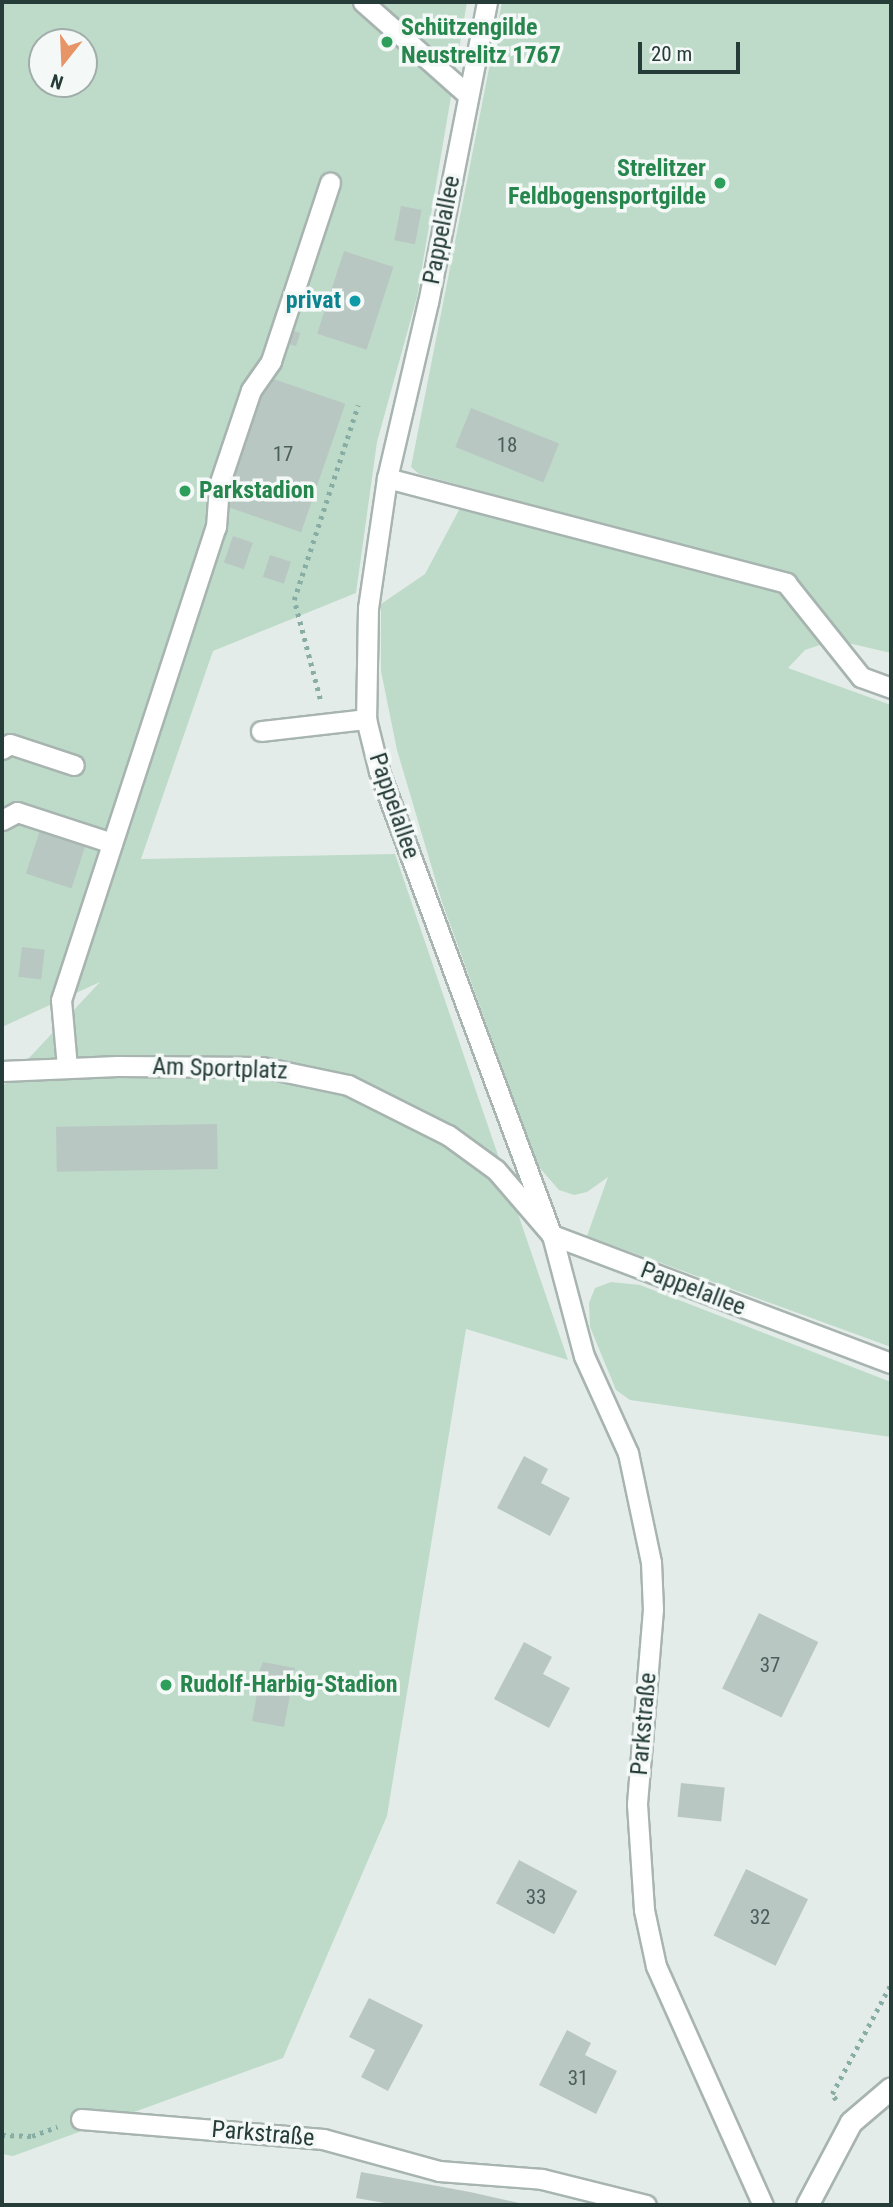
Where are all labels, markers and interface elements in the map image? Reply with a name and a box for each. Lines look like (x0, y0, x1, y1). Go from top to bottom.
place label: Schützengilde Neustrelitz 1767 (401, 14, 561, 70)
north arrow (28, 28, 98, 98)
scale bar (641, 28, 742, 72)
marker: Schützengilde Neustrelitz 1767 (379, 34, 395, 50)
text: 20 m (651, 42, 692, 66)
text: N (48, 69, 66, 94)
place label: Strelitzer Feldbogensportgilde (508, 155, 706, 211)
street label: Pappelallee (417, 173, 467, 287)
marker: Strelitzer Feldbogensportgilde (712, 175, 728, 191)
place label: privat (286, 287, 341, 315)
marker: privat (347, 293, 363, 309)
house number: 18 (497, 432, 517, 458)
house number: 17 (273, 441, 293, 467)
place label: Parkstadion (199, 477, 314, 505)
marker: Parkstadion (177, 483, 193, 499)
street label: Pappelallee (362, 749, 426, 863)
street label: Am Sportplatz (152, 1052, 288, 1086)
street label: Pappelallee (636, 1256, 750, 1322)
house number: 37 (760, 1652, 780, 1678)
place label: Rudolf-Harbig-Stadion (180, 1671, 397, 1699)
street label: Parkstraße (625, 1671, 663, 1777)
marker: Rudolf-Harbig-Stadion (158, 1677, 174, 1693)
house number: 33 (526, 1884, 546, 1910)
house number: 32 (750, 1904, 770, 1930)
house number: 31 (568, 2065, 588, 2091)
street label: Parkstraße (210, 2115, 316, 2153)

